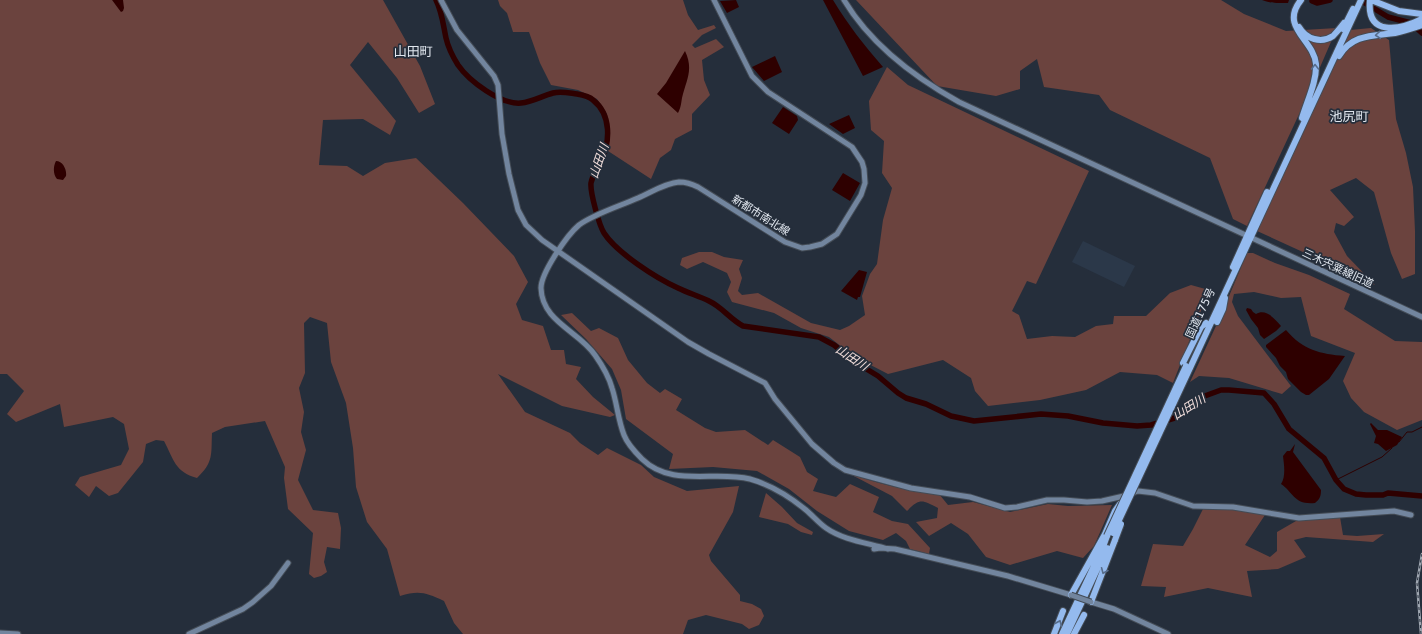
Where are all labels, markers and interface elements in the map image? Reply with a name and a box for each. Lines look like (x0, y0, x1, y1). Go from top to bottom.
one-way arrow (1375, 30, 1381, 39)
district label: 山田町 (393, 44, 433, 59)
one-way arrow (1311, 64, 1319, 70)
district label: 池尻町 (1329, 109, 1369, 124)
water label: 山田川 (587, 140, 612, 180)
street label: 新都市南北線 (729, 192, 792, 238)
street label: 三木宍粟線旧道 (1300, 246, 1375, 291)
street label: 国道175号 (1183, 286, 1218, 340)
water label: 山田川 (833, 342, 873, 375)
water label: 山田川 (1170, 390, 1210, 422)
one-way arrow (1100, 567, 1108, 574)
one-way arrow (1054, 619, 1062, 626)

